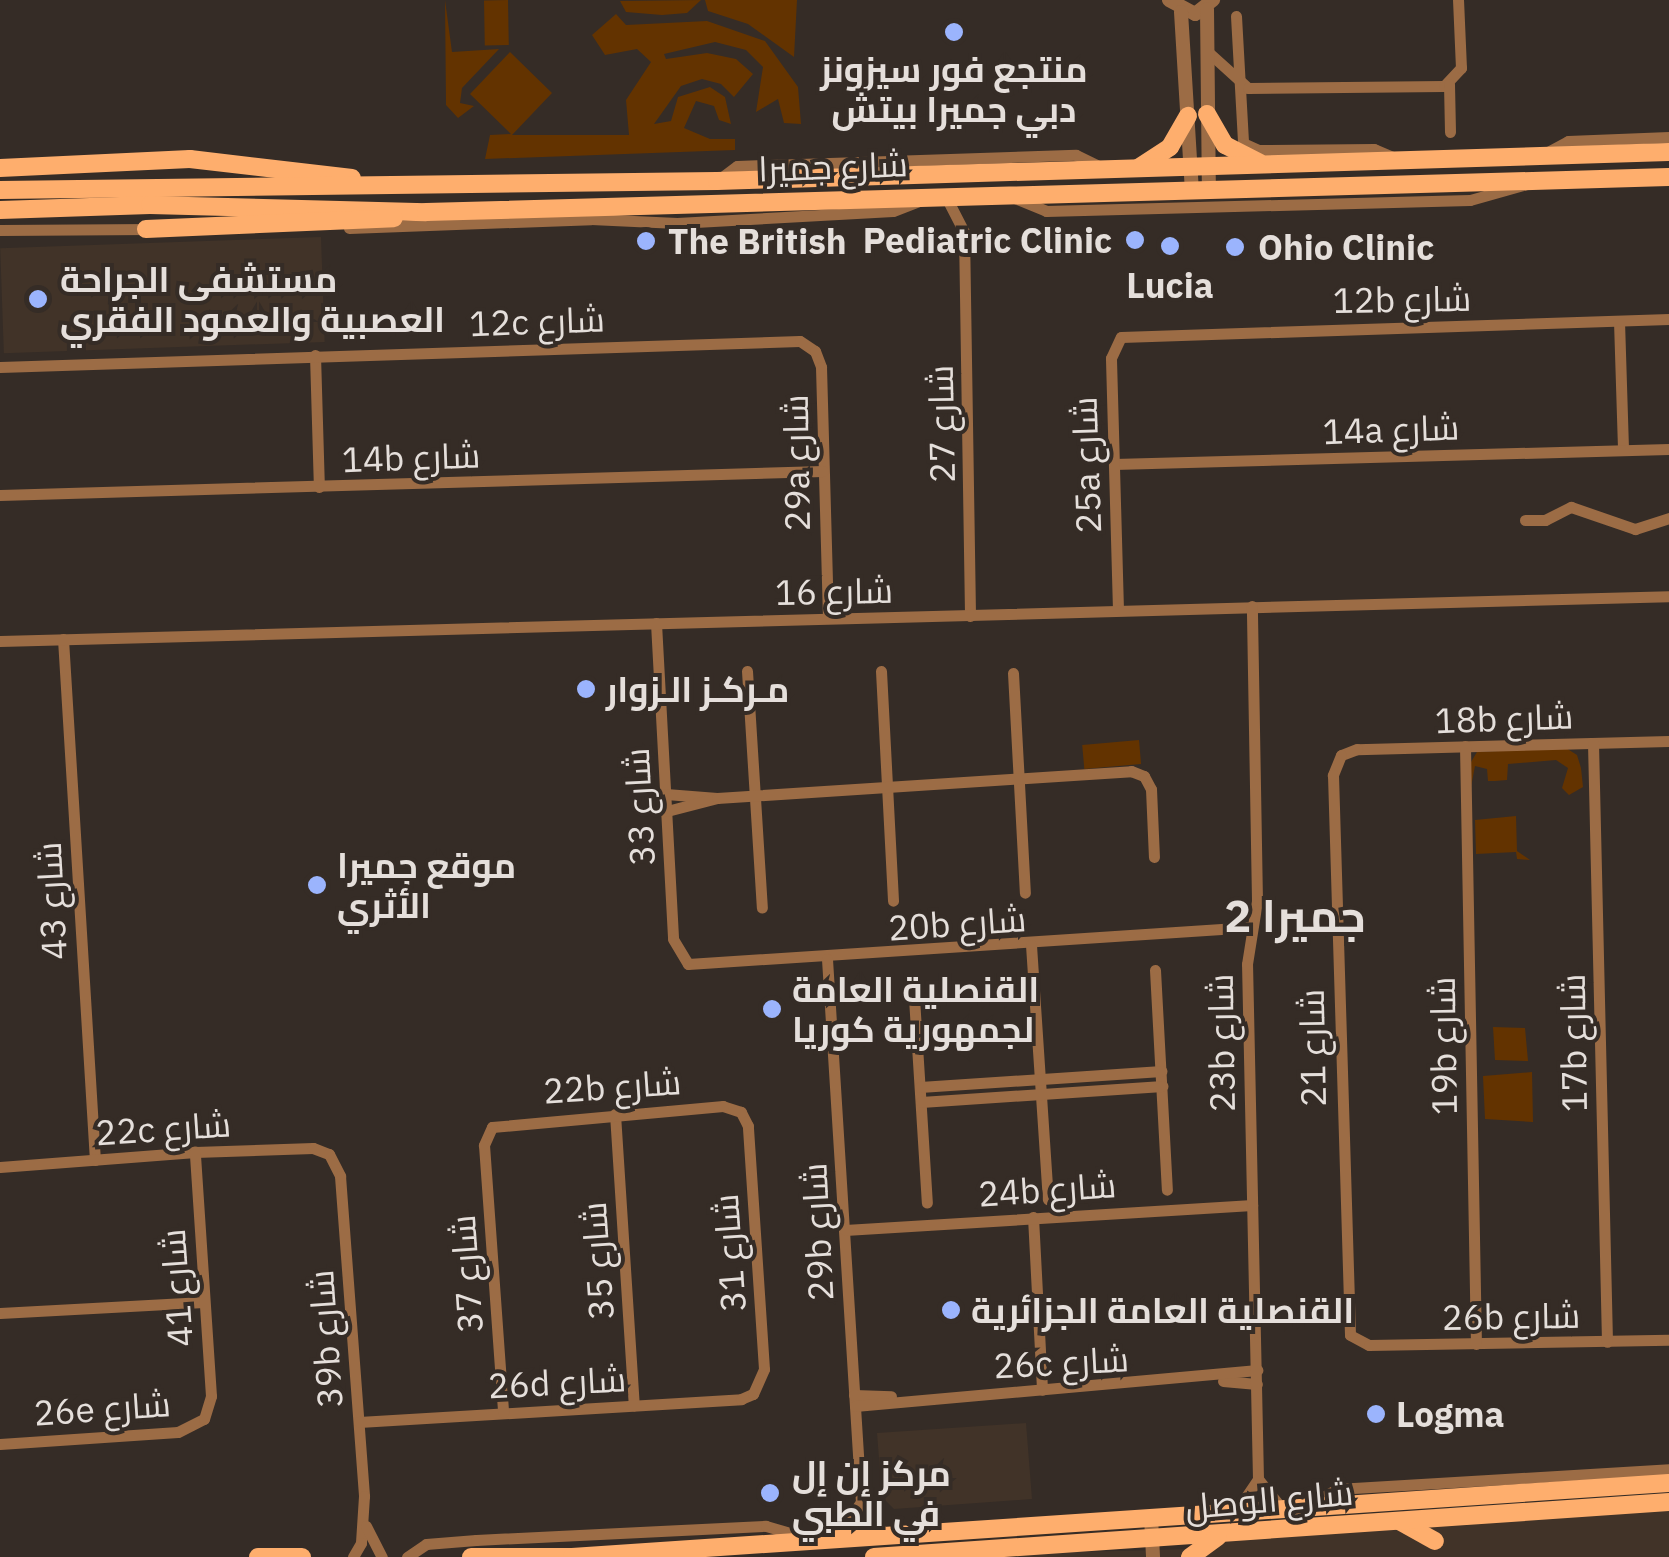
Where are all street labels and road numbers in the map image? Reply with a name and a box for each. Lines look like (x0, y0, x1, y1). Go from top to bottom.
street label: شارع جميرا (758, 142, 908, 190)
street label: 12b شارع (1332, 277, 1472, 321)
street label: 12c شارع (468, 298, 606, 344)
street label: شارع 27 (919, 365, 963, 483)
street label: 29a شارع (774, 394, 818, 532)
street label: 25a شارع (1063, 396, 1109, 534)
street label: 14a شارع (1322, 406, 1460, 452)
street label: 14b شارع (341, 434, 481, 480)
street label: شارع 16 (775, 569, 893, 613)
street label: 18b شارع (1434, 695, 1574, 741)
street label: شارع 33 (615, 747, 663, 867)
street label: شارع 43 (27, 841, 75, 961)
street label: 20b شارع (887, 897, 1027, 949)
street label: 23b شارع (1199, 973, 1243, 1113)
street label: 17b شارع (1551, 973, 1595, 1113)
street label: 19b شارع (1421, 976, 1465, 1116)
street label: شارع 21 (1290, 989, 1334, 1107)
street label: 22b شارع (542, 1060, 682, 1112)
street label: 22c شارع (94, 1102, 232, 1154)
street label: 29b شارع (792, 1162, 842, 1302)
street label: 24b شارع (977, 1163, 1117, 1215)
street label: شارع 31 (704, 1193, 754, 1313)
street label: شارع 35 (572, 1201, 622, 1321)
street label: شارع 37 (441, 1214, 491, 1334)
street label: شارع 41 (151, 1228, 201, 1348)
street label: 39b شارع (299, 1269, 351, 1409)
street label: 26b شارع (1441, 1294, 1581, 1338)
street label: 26c شارع (992, 1337, 1130, 1387)
street label: 26d شارع (487, 1357, 627, 1407)
street label: 26e شارع (32, 1382, 172, 1434)
street label: شارع الوصل (1183, 1471, 1355, 1527)

